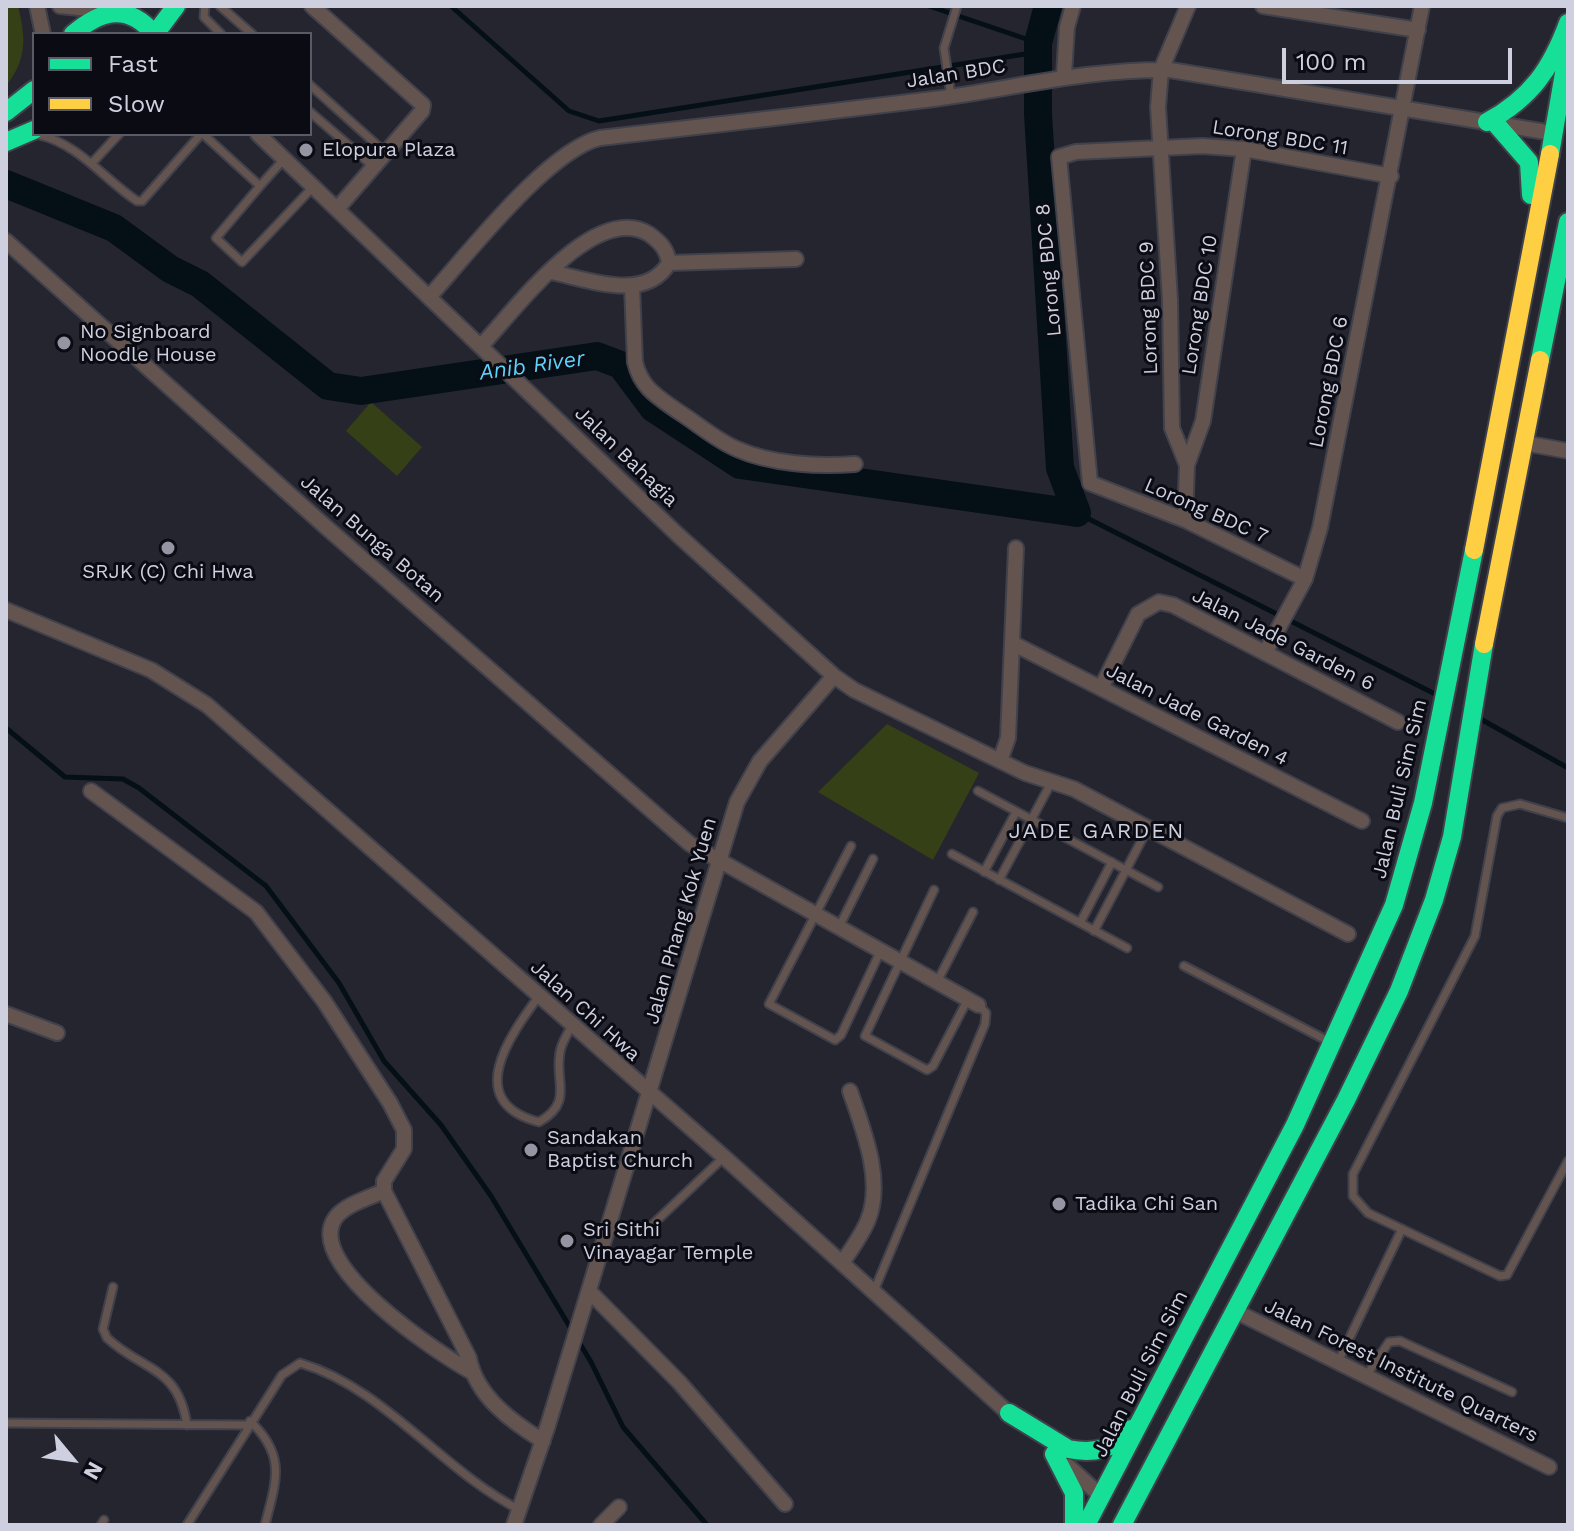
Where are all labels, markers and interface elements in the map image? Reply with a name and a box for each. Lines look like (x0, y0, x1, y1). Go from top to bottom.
legend (32, 32, 312, 136)
scale bar (1286, 32, 1516, 82)
text: 100 m (1296, 48, 1366, 76)
text: Fast (108, 50, 158, 78)
street label: Jalan BDC (905, 54, 1007, 94)
text: Slow (108, 90, 165, 118)
street label: Lorong BDC 11 (1210, 115, 1350, 161)
place label: Elopura Plaza (322, 138, 455, 162)
marker: Elopura Plaza (297, 141, 315, 159)
street label: Lorong BDC 8 (1031, 202, 1067, 338)
street label: Lorong BDC 10 (1177, 233, 1223, 377)
street label: Lorong BDC 9 (1135, 241, 1163, 375)
street label: Lorong BDC 6 (1304, 314, 1354, 450)
place label: No Signboard Noodle House (80, 320, 216, 367)
marker: No Signboard Noodle House (55, 334, 73, 352)
water label: Anib River (478, 346, 586, 386)
street label: Jalan Bahagia (569, 402, 683, 512)
street label: Jalan Bunga Botan (295, 470, 449, 608)
street label: Lorong BDC 7 (1141, 473, 1271, 549)
marker: SRJK (C) Chi Hwa (159, 539, 177, 557)
place label: SRJK (C) Chi Hwa (82, 560, 254, 584)
street label: Jalan Jade Garden 6 (1188, 584, 1378, 696)
street label: Jalan Jade Garden 4 (1102, 659, 1292, 771)
street label: Jalan Buli Sim Sim (1368, 697, 1432, 881)
street label: Jalan Phang Kok Yuen (640, 815, 722, 1027)
district label: JADE GARDEN (1009, 819, 1185, 845)
street label: Jalan Chi Hwa (525, 955, 645, 1067)
place label: Sandakan Baptist Church (547, 1126, 693, 1173)
marker: Sandakan Baptist Church (522, 1141, 540, 1159)
place label: Tadika Chi San (1075, 1192, 1218, 1216)
marker: Tadika Chi San (1050, 1195, 1068, 1213)
place label: Sri Sithi Vinayagar Temple (583, 1218, 753, 1265)
marker: Sri Sithi Vinayagar Temple (558, 1232, 576, 1250)
street label: Jalan Buli Sim Sim (1089, 1287, 1193, 1461)
street label: Jalan Forest Institute Quarters (1260, 1294, 1542, 1448)
north arrow (32, 1419, 112, 1499)
text: N (79, 1458, 108, 1484)

